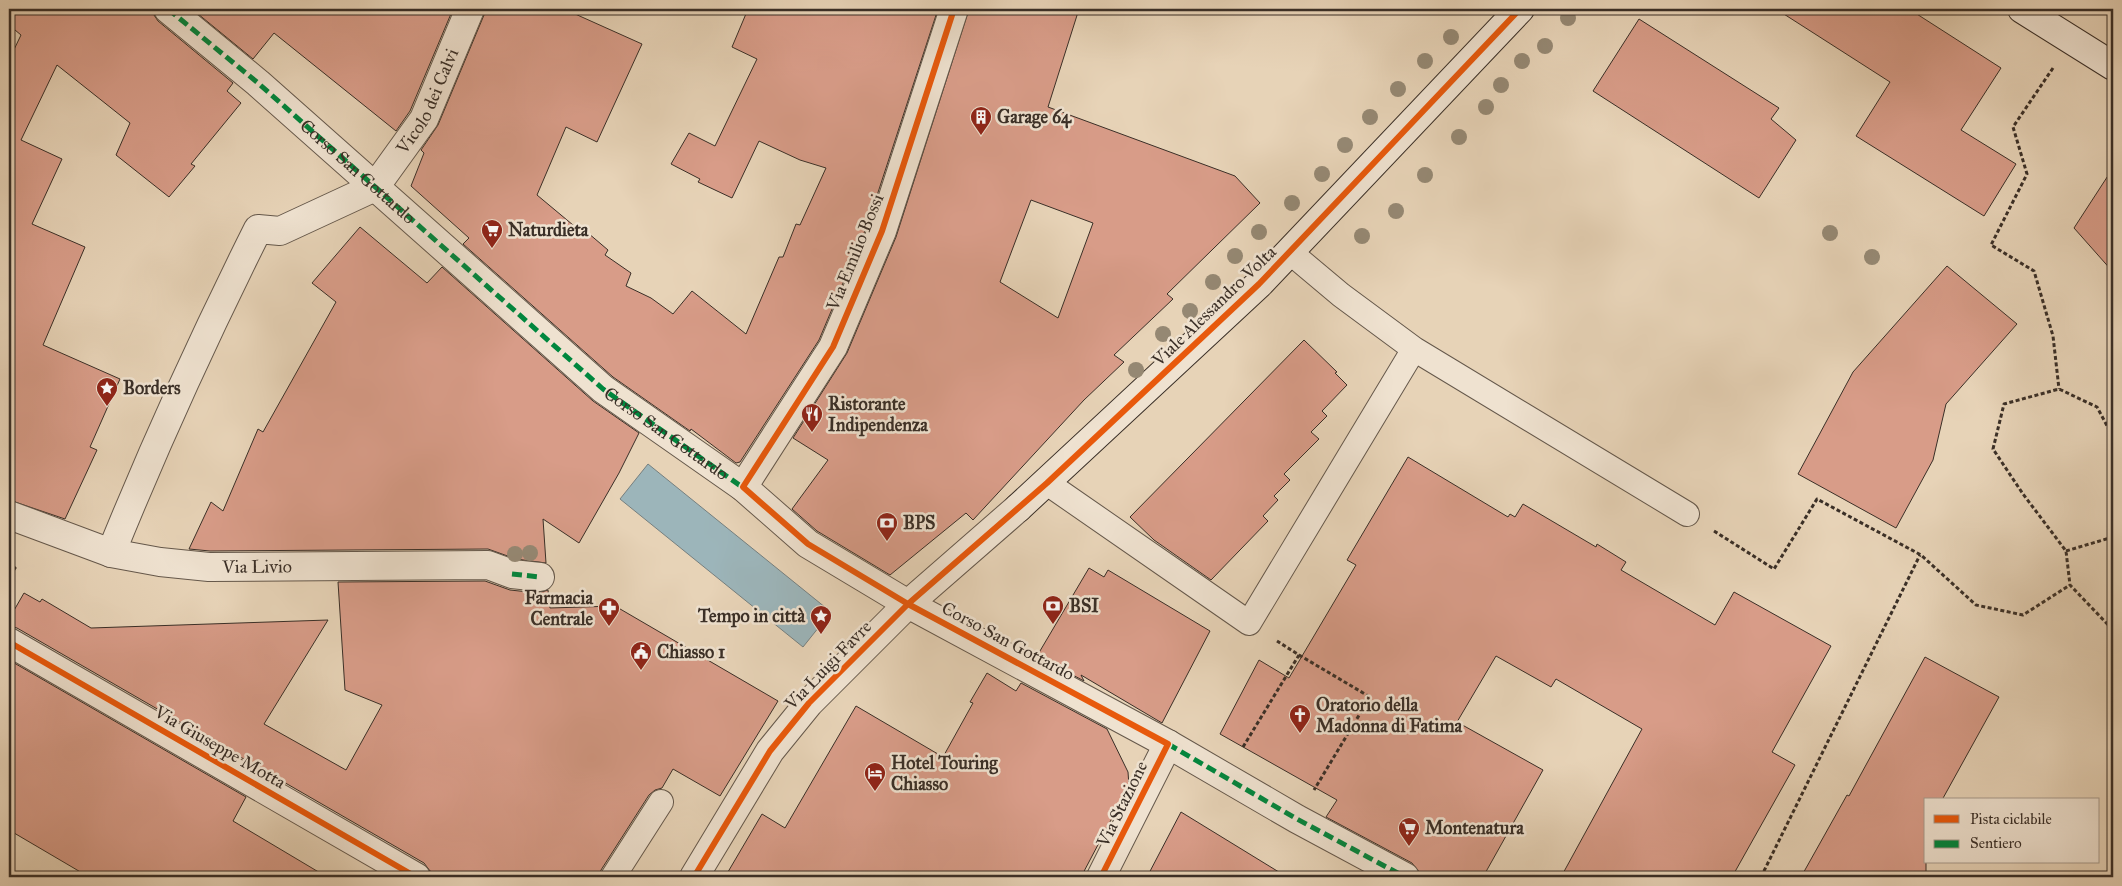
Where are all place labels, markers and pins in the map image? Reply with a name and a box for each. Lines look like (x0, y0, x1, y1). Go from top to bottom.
building icon: Garage 64 (969, 105, 993, 136)
place label: Garage 64 (997, 106, 1072, 129)
supermarket icon: Naturdieta (480, 218, 504, 249)
place label: Naturdieta (508, 219, 589, 241)
place icon: Borders (95, 376, 119, 407)
place label: Borders (123, 377, 181, 399)
place label: Ristorante Indipendenza (828, 393, 928, 437)
restaurant icon: Ristorante Indipendenza (800, 402, 824, 433)
bank icon: BPS (875, 511, 899, 542)
place label: BPS (903, 512, 935, 534)
place label: Farmacia Centrale (524, 587, 593, 630)
bank icon: BSI (1041, 594, 1065, 625)
place label: BSI (1069, 595, 1099, 617)
pharmacy icon: Farmacia Centrale (597, 596, 621, 627)
place icon: Tempo in città (809, 604, 833, 635)
place label: Tempo in città (697, 605, 805, 628)
public building icon: Chiasso 1 (629, 640, 653, 671)
place label: Chiasso 1 (657, 641, 725, 663)
place label: Oratorio della Madonna di Fatima (1316, 694, 1463, 737)
church icon: Oratorio della Madonna di Fatima (1288, 703, 1312, 734)
place label: Hotel Touring Chiasso (891, 752, 998, 795)
hotel icon: Hotel Touring Chiasso (863, 761, 887, 792)
supermarket icon: Montenatura (1397, 816, 1421, 847)
place label: Montenatura (1425, 817, 1524, 839)

